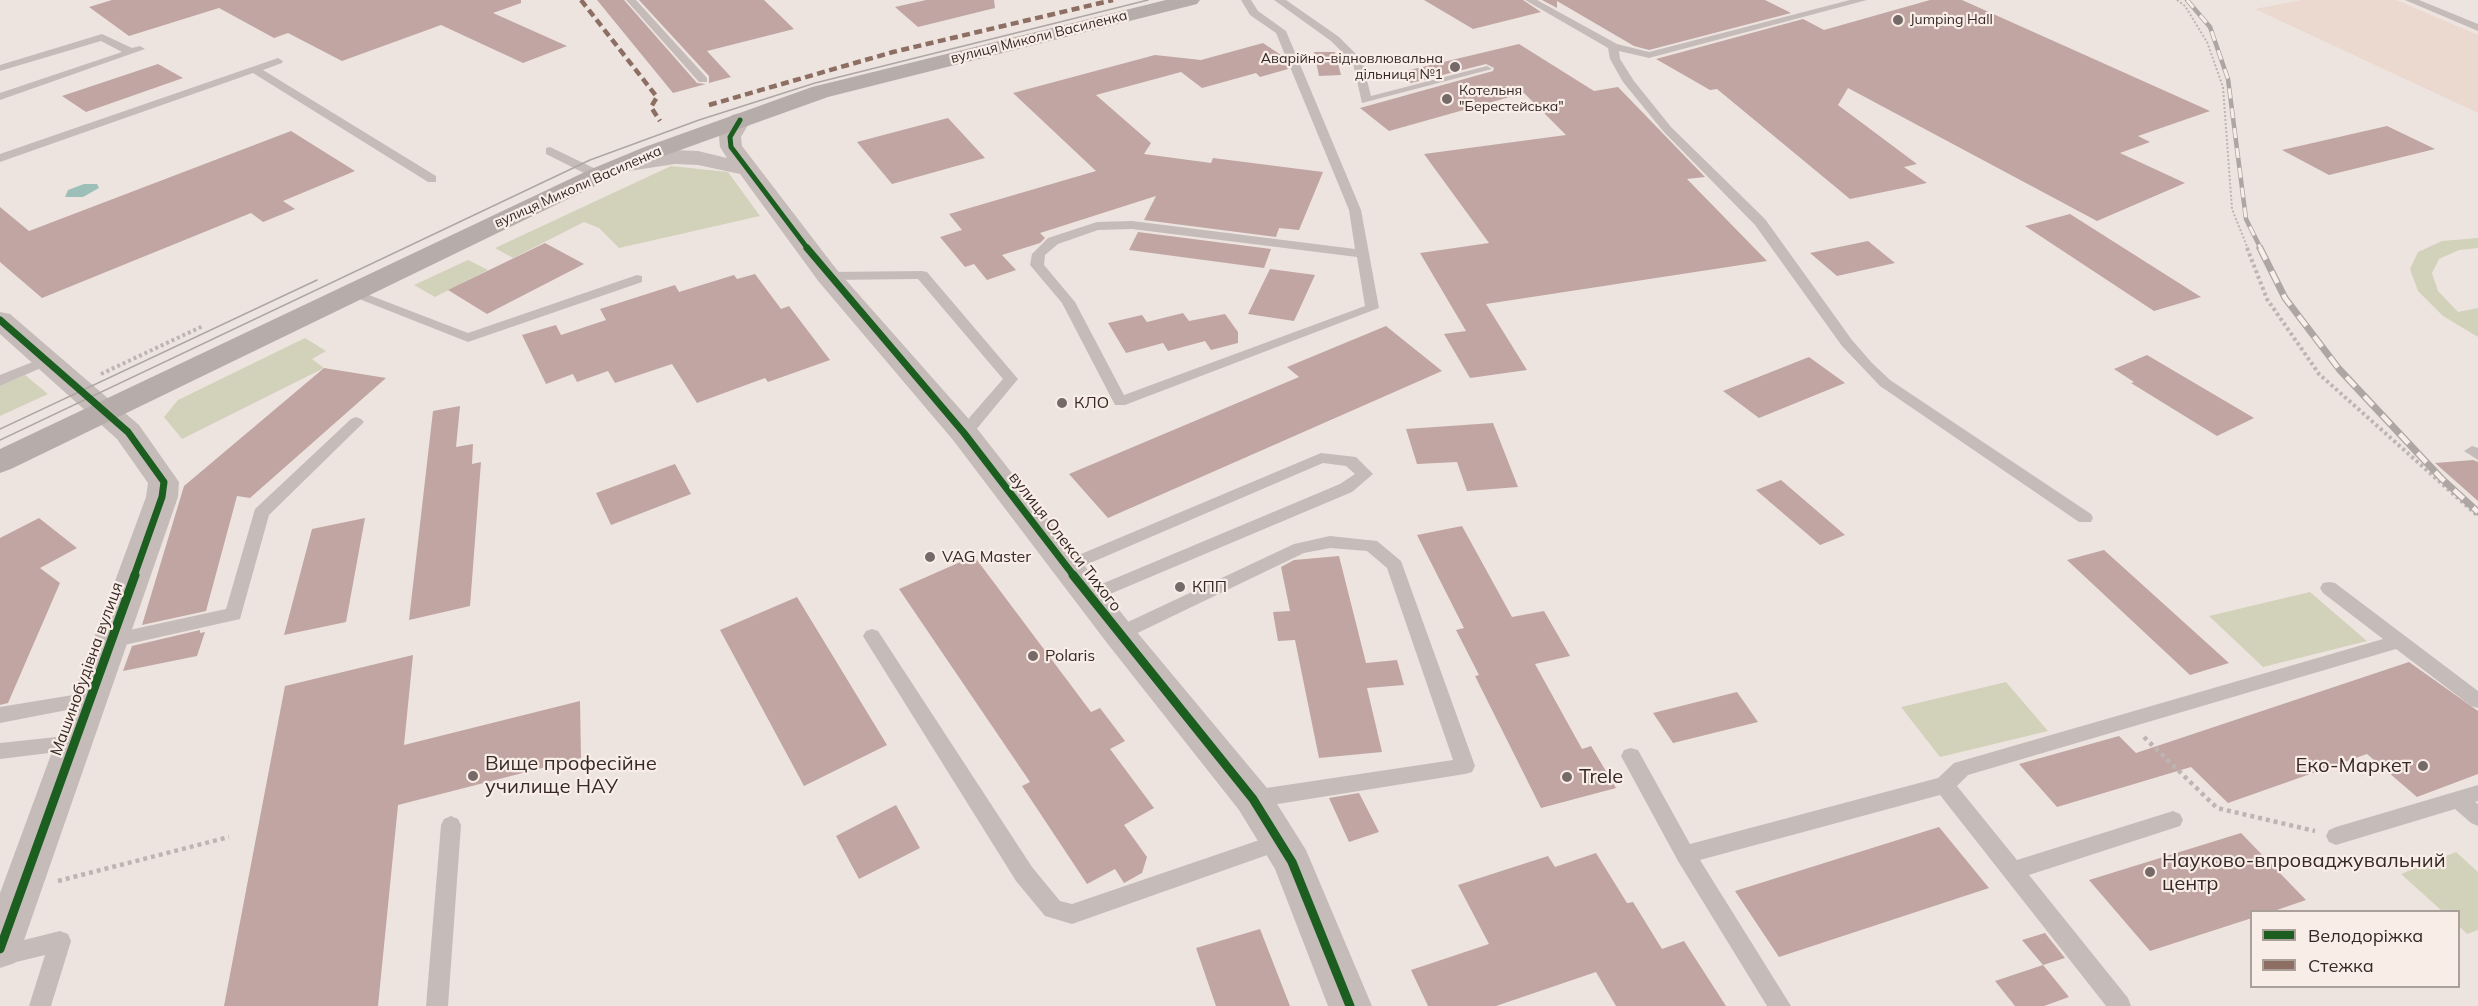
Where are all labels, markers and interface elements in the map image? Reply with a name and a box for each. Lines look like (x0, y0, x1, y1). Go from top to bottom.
street label: вулиця Миколи Василенка (949, 7, 1129, 67)
place label: Jumping Hall (1910, 12, 1993, 28)
marker: Jumping Hall (1891, 13, 1905, 27)
place label: Аварійно-відновлювальна дільниця №1 (1261, 51, 1443, 84)
marker: Аварійно-відновлювальна дільниця №1 (1448, 60, 1462, 74)
place label: Котельня "Берестейська" (1459, 83, 1564, 116)
marker: Котельня "Берестейська" (1440, 92, 1454, 106)
street label: вулиця Миколи Василенка (492, 142, 664, 232)
place label: КЛО (1074, 393, 1109, 413)
marker: КЛО (1055, 396, 1069, 410)
street label: вулиця Олекси Тихого (1005, 468, 1125, 616)
place label: VAG Master (942, 547, 1031, 567)
marker: VAG Master (923, 550, 937, 564)
place label: КПП (1192, 577, 1227, 597)
street label: Машинобудівна вулиця (47, 580, 127, 758)
marker: КПП (1173, 580, 1187, 594)
place label: Polaris (1045, 646, 1095, 666)
marker: Polaris (1026, 649, 1040, 663)
place label: Вище професійне училище НАУ (485, 752, 657, 799)
place label: Еко-Маркет (2296, 754, 2411, 778)
marker: Еко-Маркет (2416, 759, 2430, 773)
place label: Trele (1579, 765, 1623, 789)
marker: Вище професійне училище НАУ (466, 769, 480, 783)
marker: Trele (1560, 770, 1574, 784)
place label: Науково-впроваджувальний центр (2162, 849, 2446, 896)
marker: Науково-впроваджувальний центр (2143, 865, 2157, 879)
legend (2250, 910, 2460, 988)
text: Велодоріжка (2308, 924, 2423, 947)
text: Стежка (2308, 954, 2374, 977)

